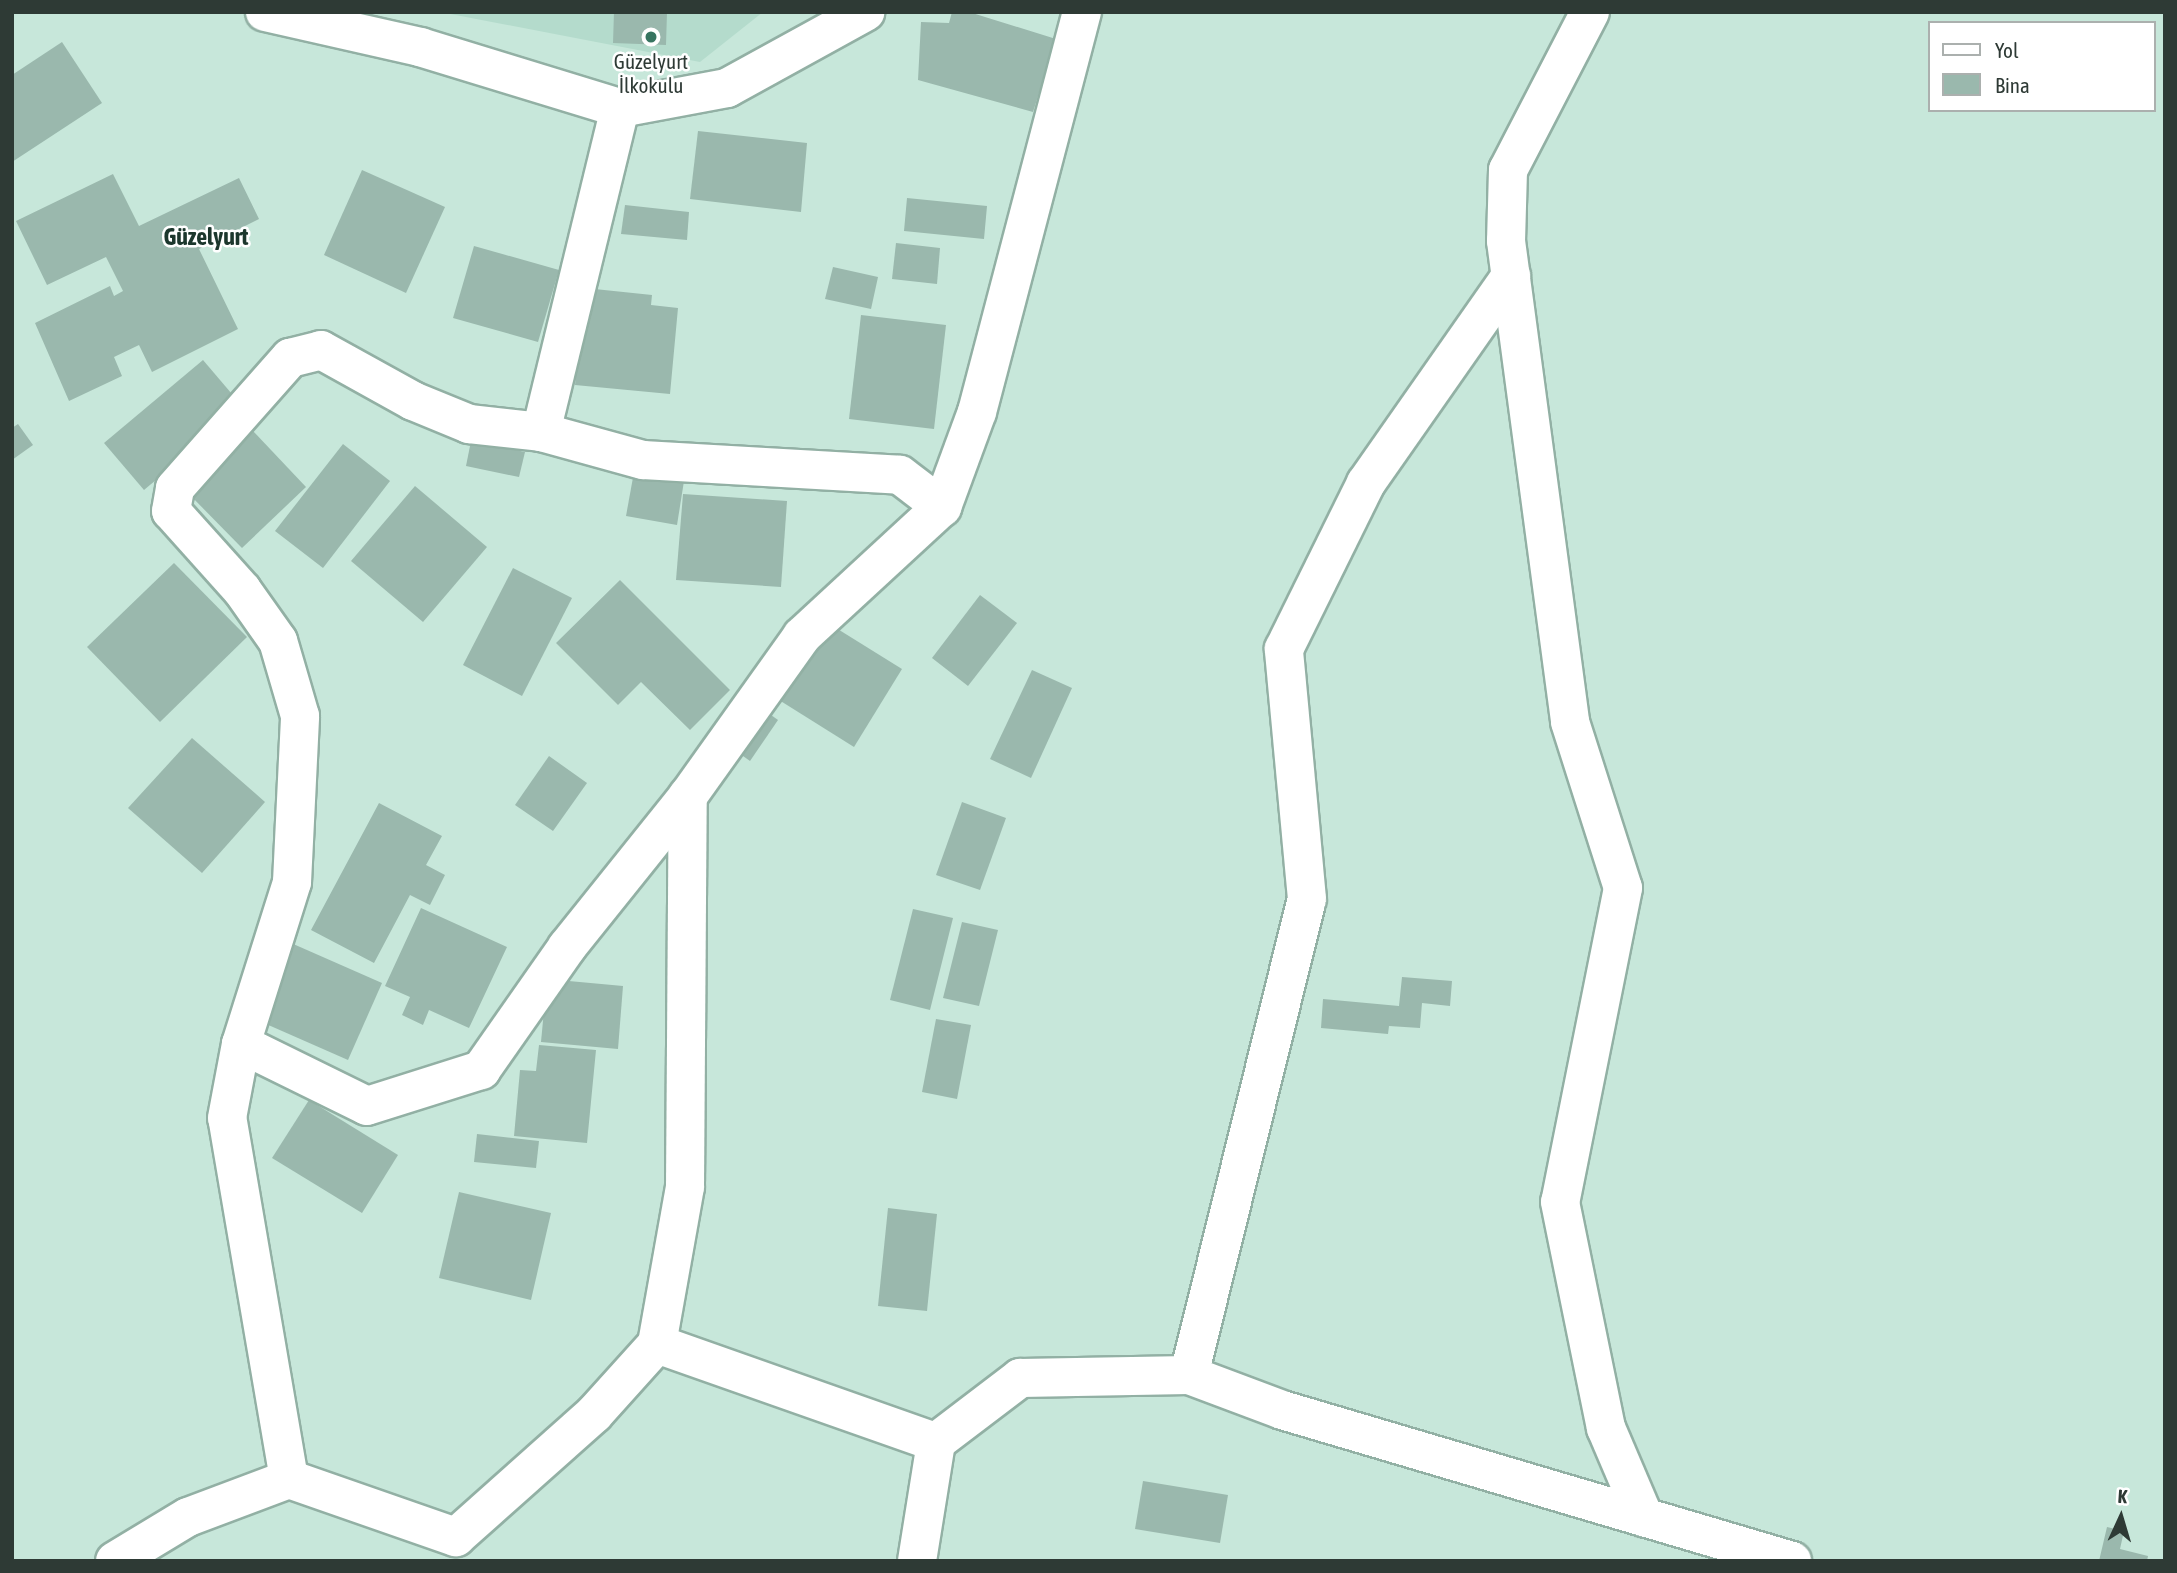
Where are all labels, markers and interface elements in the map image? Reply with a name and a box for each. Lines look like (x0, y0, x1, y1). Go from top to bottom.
legend (1928, 21, 2156, 112)
marker: Güzelyurt İlkokulu (643, 29, 659, 45)
text: Yol (1995, 38, 2019, 62)
place label: Güzelyurt İlkokulu (614, 48, 688, 98)
text: Bina (1995, 73, 2030, 97)
district label: Güzelyurt (164, 223, 248, 251)
north arrow (2086, 1482, 2156, 1552)
text: K (2117, 1485, 2128, 1507)

